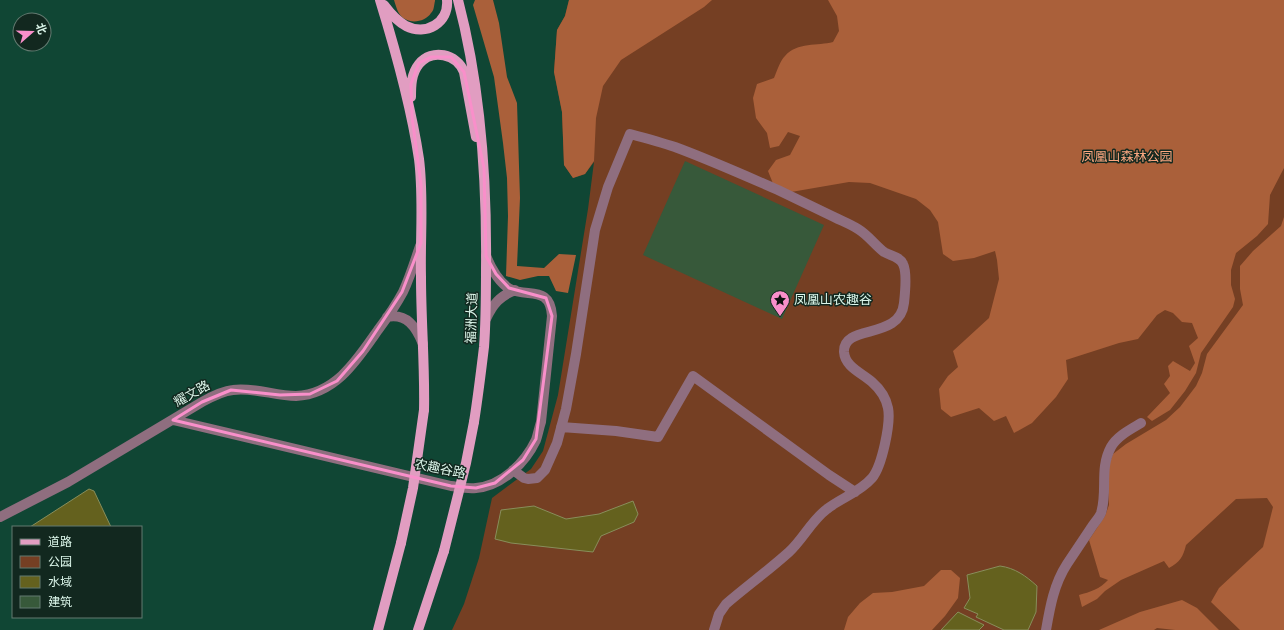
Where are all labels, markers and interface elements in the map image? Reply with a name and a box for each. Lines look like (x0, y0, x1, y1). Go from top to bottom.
north arrow (12, 12, 52, 52)
text: 北 (33, 21, 49, 36)
park label: 凤凰山森林公园 (1081, 149, 1173, 165)
place icon: 凤凰山农趣谷 (769, 289, 791, 317)
street label: 福洲大道 (463, 292, 481, 344)
place label: 凤凰山农趣谷 (794, 292, 872, 308)
street label: 耀文路 (171, 378, 213, 410)
street label: 农趣谷路 (413, 456, 467, 482)
legend (12, 526, 142, 618)
text: 道路 (48, 535, 72, 550)
text: 公园 (48, 555, 72, 570)
text: 水域 (48, 575, 72, 590)
text: 建筑 (48, 595, 72, 610)

